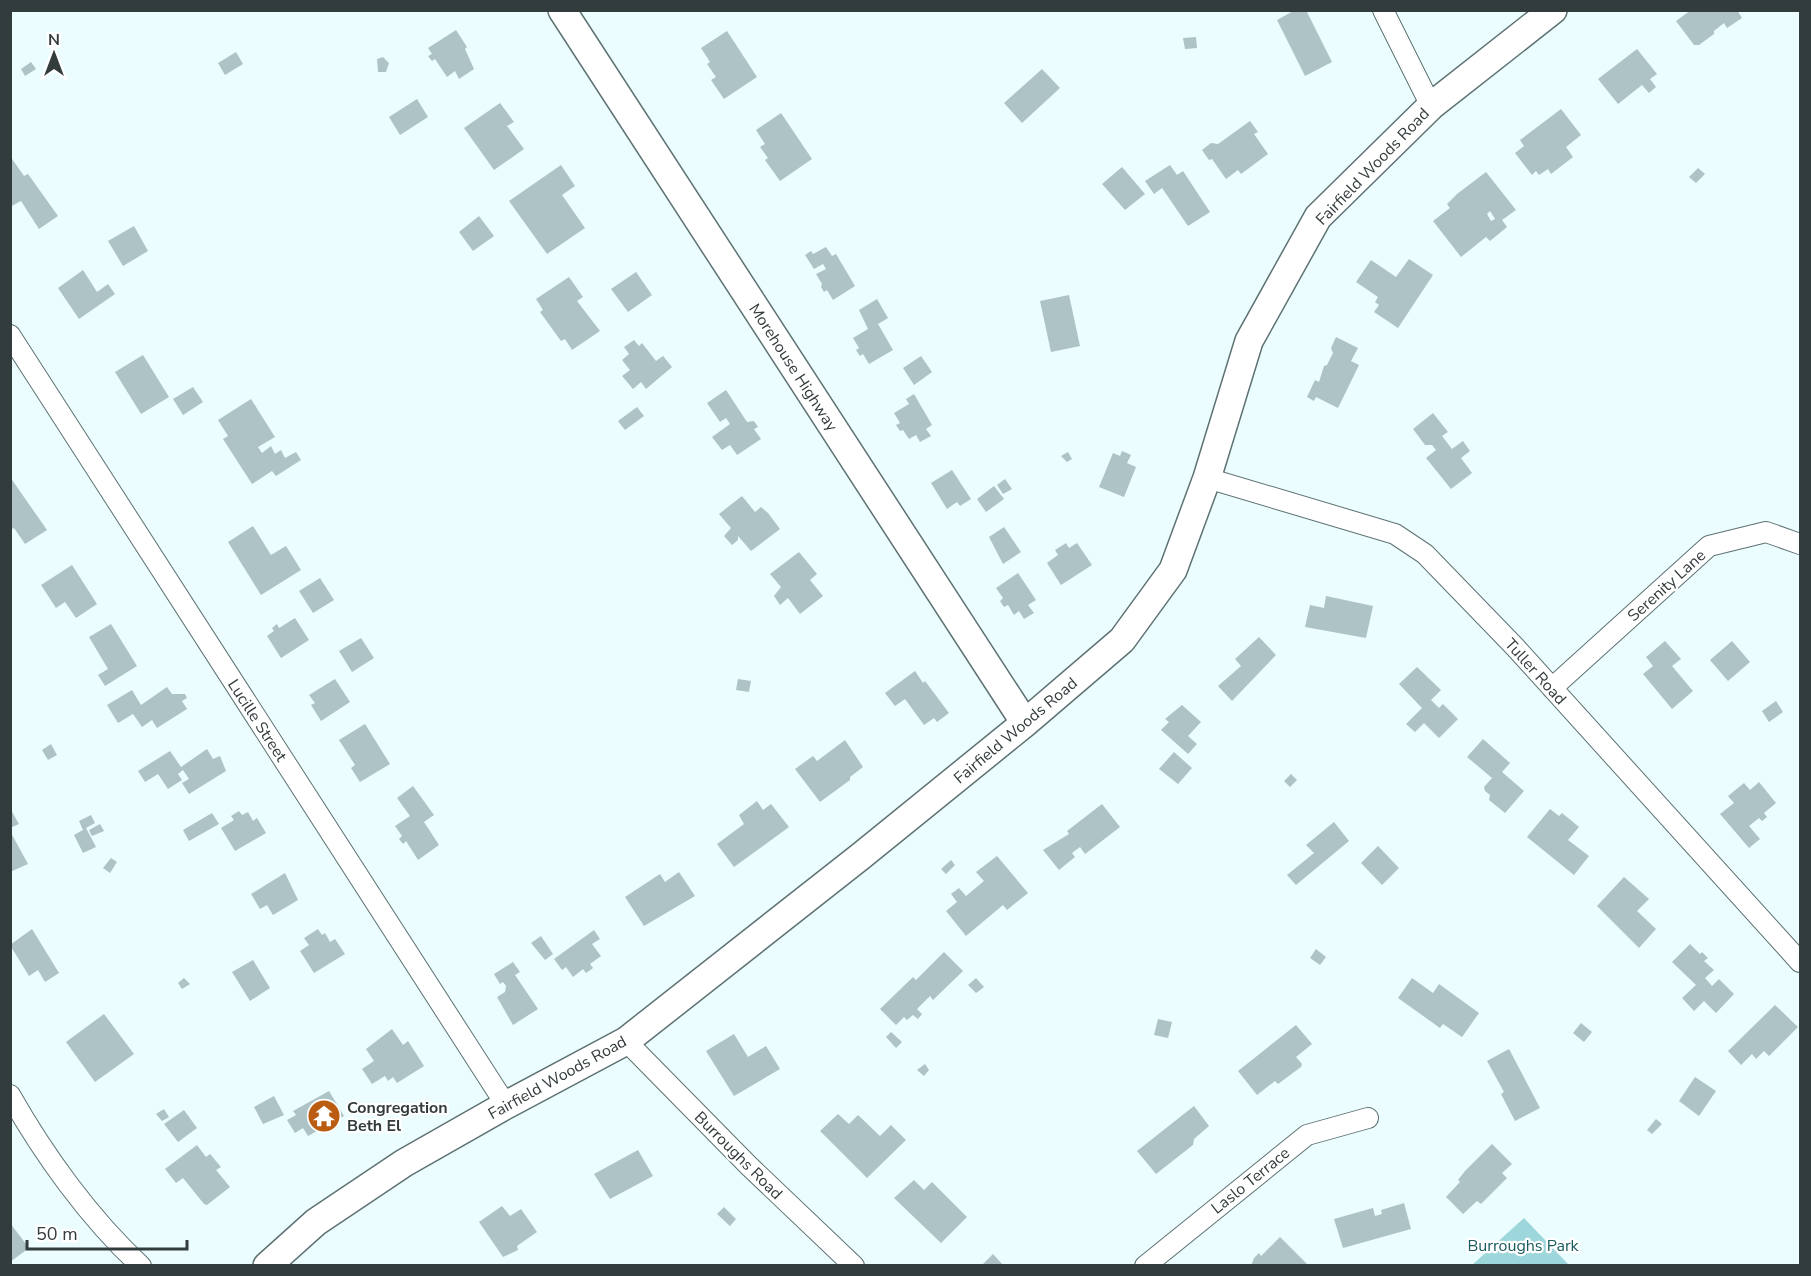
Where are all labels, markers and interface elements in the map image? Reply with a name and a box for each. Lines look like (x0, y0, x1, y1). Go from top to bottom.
north arrow (24, 24, 84, 84)
text: N (48, 29, 60, 51)
street label: Fairfield Woods Road (1311, 103, 1435, 230)
street label: Morehouse Highway (744, 299, 843, 436)
street label: Serenity Lane (1623, 545, 1710, 627)
street label: Tuller Road (1500, 634, 1571, 710)
street label: Fairfield Woods Road (949, 672, 1082, 789)
street label: Lucille Street (222, 675, 292, 766)
street label: Fairfield Woods Road (484, 1031, 631, 1125)
place label: Congregation Beth El (347, 1097, 448, 1137)
temple icon: Congregation Beth El (306, 1098, 342, 1134)
street label: Burroughs Road (689, 1107, 787, 1205)
street label: Laslo Terrace (1207, 1142, 1294, 1219)
scale bar (27, 1213, 188, 1251)
text: 50 m (36, 1222, 78, 1246)
park label: Burroughs Park (1467, 1235, 1580, 1257)

